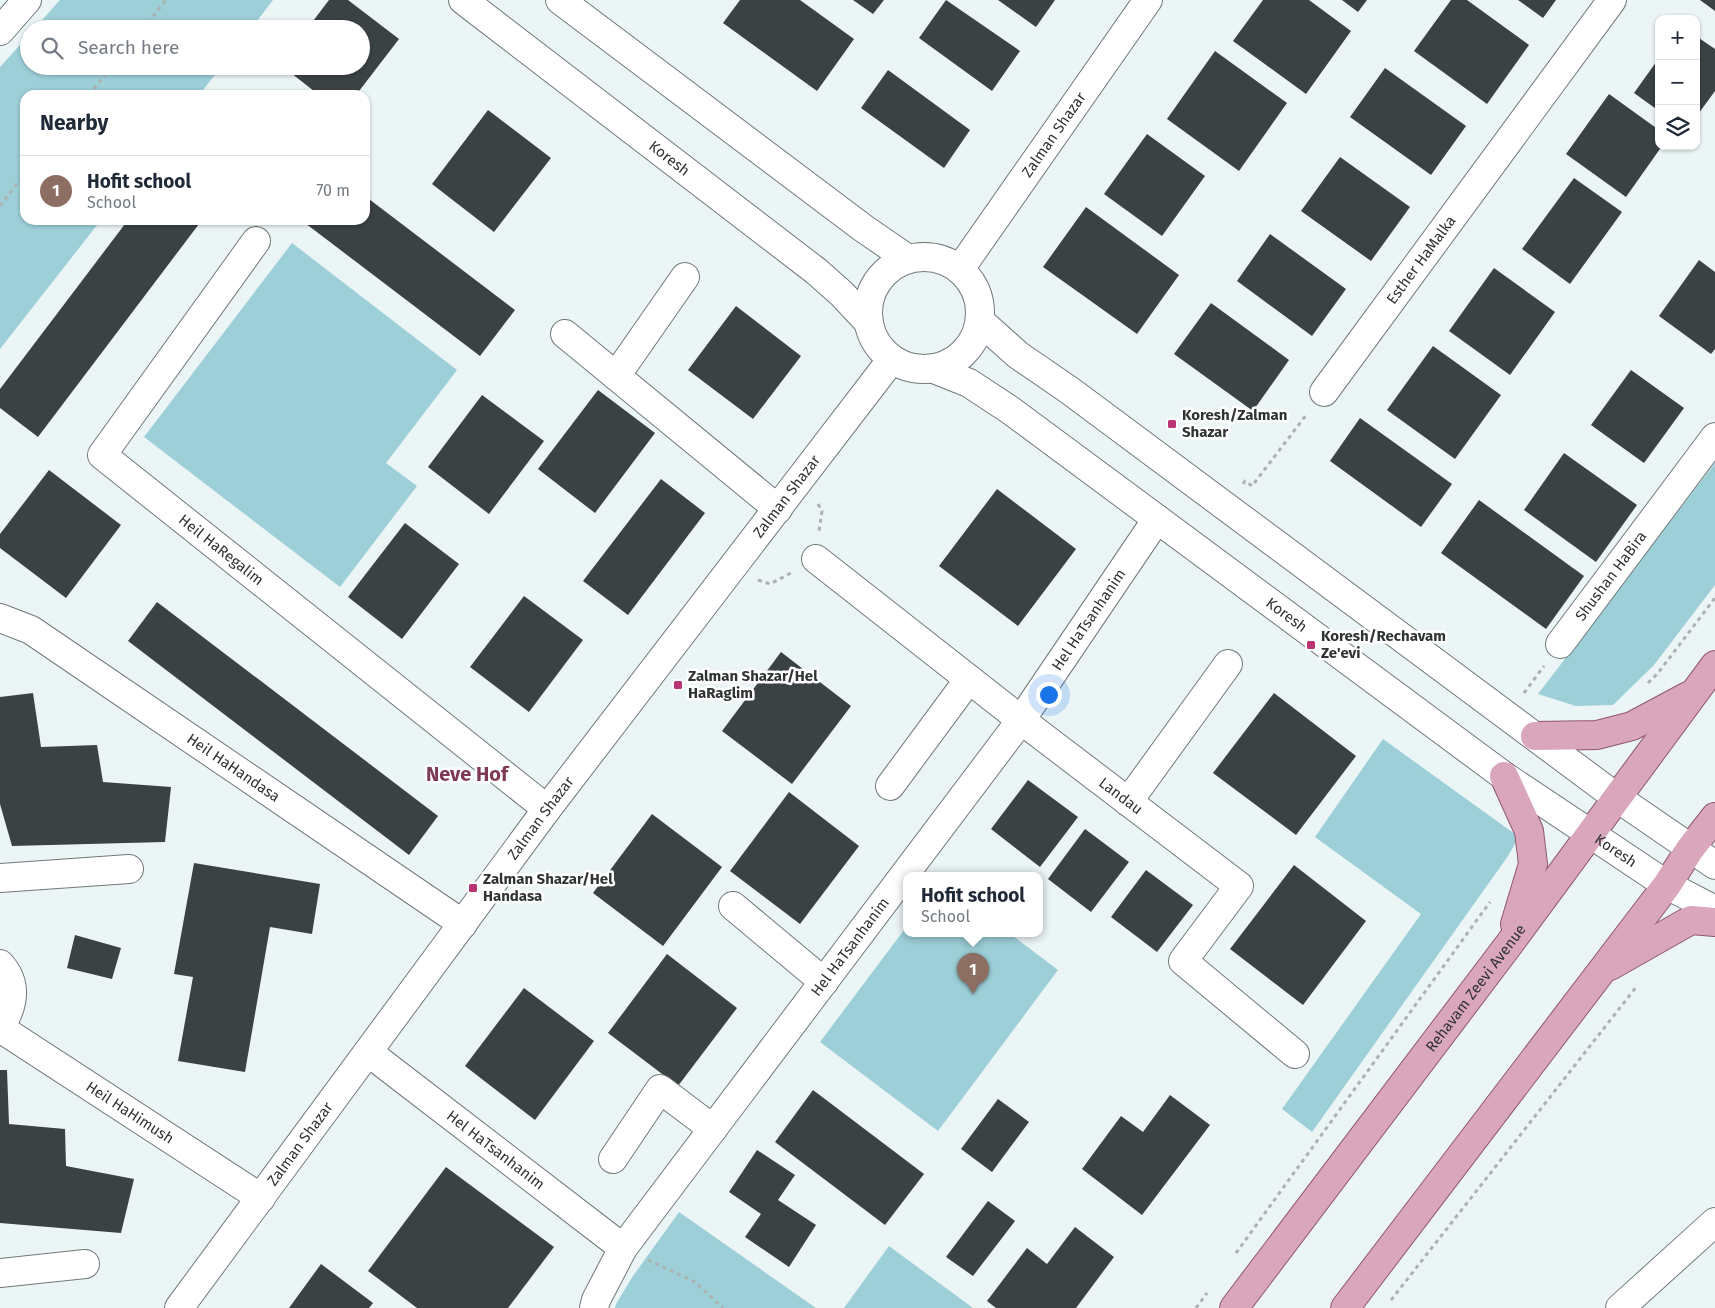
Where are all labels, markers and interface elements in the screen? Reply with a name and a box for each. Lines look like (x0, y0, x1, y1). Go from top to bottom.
map controls (1655, 15, 1700, 150)
button: + (1655, 15, 1700, 60)
search box (20, 20, 370, 75)
icon: search (38, 34, 66, 62)
text: Search here (78, 36, 179, 59)
button: − (1655, 60, 1700, 105)
street label: Zalman Shazar (1018, 89, 1090, 180)
button: layers (1655, 105, 1700, 150)
text: Nearby (40, 110, 108, 136)
street label: Koresh (645, 137, 693, 180)
text: Hofit school (87, 170, 191, 193)
text: 1 (52, 181, 60, 200)
text: 70 m (316, 181, 350, 200)
text: School (87, 193, 136, 212)
street label: Esther HaMalka (1383, 212, 1460, 308)
place label: Koresh/Zalman Shazar (1182, 406, 1287, 441)
marker: Koresh/Zalman Shazar (1166, 418, 1178, 430)
street label: Zalman Shazar (749, 451, 824, 541)
street label: Heil HaRegalim (175, 511, 267, 589)
street label: Shushan HaBira (1571, 527, 1650, 624)
street label: Hel HaTsanhanim (1048, 566, 1130, 674)
street label: Koresh (1262, 594, 1311, 636)
place label: Koresh/Rechavam Ze'evi (1321, 627, 1446, 662)
marker: Koresh/Rechavam Ze'evi (1305, 639, 1317, 651)
place label: Zalman Shazar/Hel HaRaglim (688, 667, 818, 702)
marker: Zalman Shazar/Hel HaRaglim (672, 679, 684, 691)
your location (1036, 682, 1062, 708)
street label: Heil HaHandasa (183, 730, 283, 806)
district label: Neve Hof (426, 762, 510, 786)
street label: Zalman Shazar (504, 773, 578, 863)
street label: Landau (1095, 774, 1146, 818)
street label: Koresh (1591, 830, 1640, 871)
place label: Zalman Shazar/Hel Handasa (483, 870, 613, 905)
popup (903, 872, 1043, 937)
marker: Zalman Shazar/Hel Handasa (467, 882, 479, 894)
text: Hofit school (921, 884, 1025, 907)
street label: Hel HaTsanhanim (807, 894, 893, 1000)
text: School (921, 907, 970, 926)
street label: Rehavam Zeevi Avenue (1422, 921, 1530, 1055)
pin: 1 (957, 953, 989, 994)
street label: Heil HaHimush (83, 1077, 177, 1148)
street label: Zalman Shazar (263, 1098, 337, 1189)
street label: Hel HaTsanhanim (443, 1107, 548, 1193)

